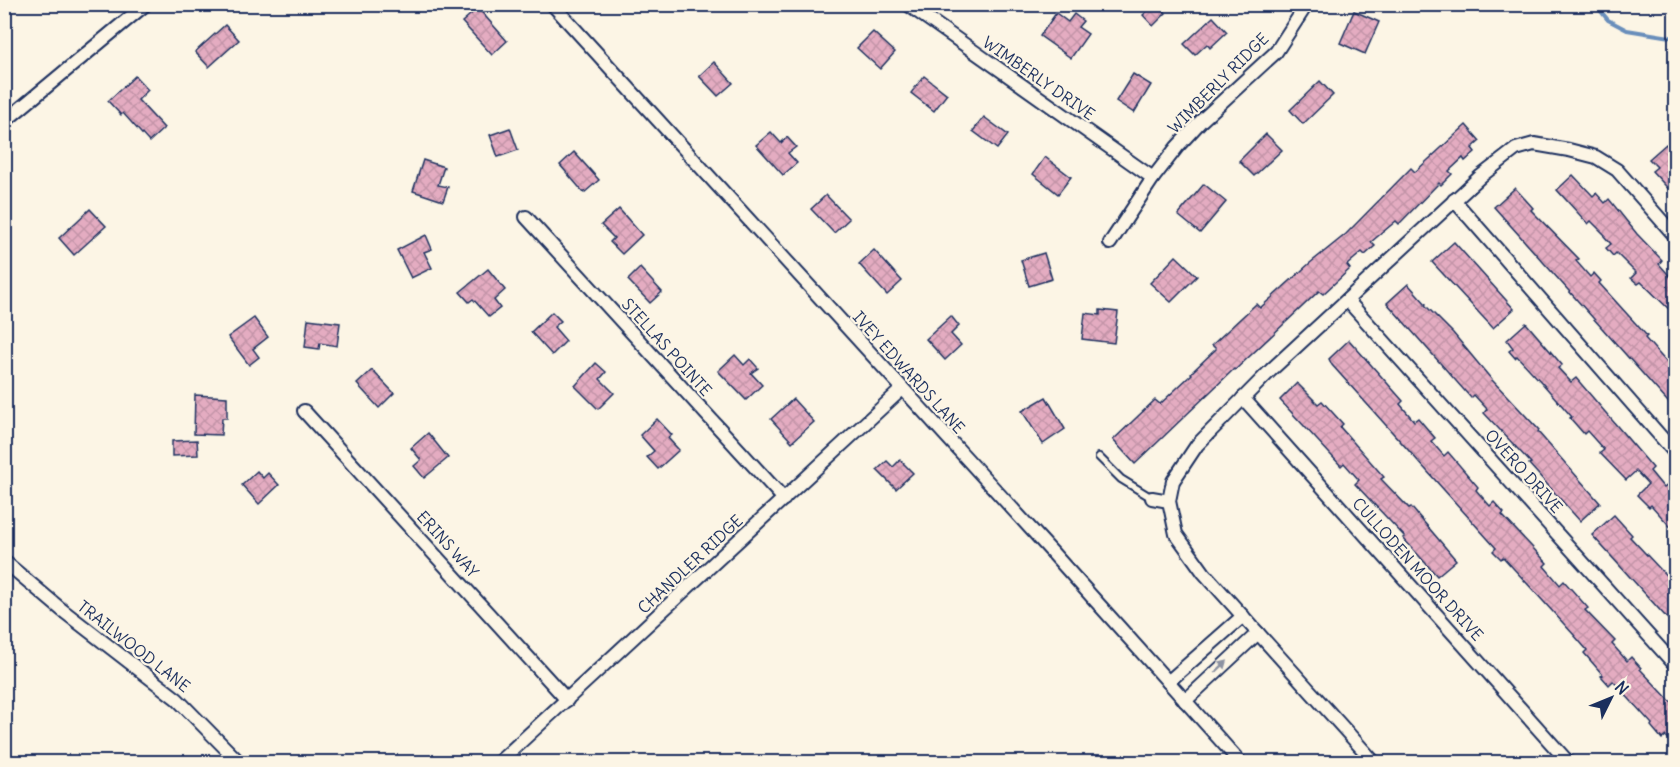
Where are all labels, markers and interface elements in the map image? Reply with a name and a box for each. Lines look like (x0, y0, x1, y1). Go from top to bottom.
street label: WIMBERLY RIDGE (1164, 29, 1272, 137)
street label: WIMBERLY DRIVE (979, 32, 1099, 124)
street label: STELLAS POINTE (618, 294, 716, 400)
street label: IVEY EDWARDS LANE (849, 307, 969, 437)
street label: OVERO DRIVE (1481, 425, 1567, 517)
street label: CULLODEN MOOR DRIVE (1348, 493, 1488, 645)
street label: ERINS WAY (413, 506, 483, 582)
street label: CHANDLER RIDGE (633, 510, 747, 618)
street label: TRAILWOOD LANE (74, 596, 194, 696)
one-way arrow (1214, 660, 1229, 674)
north arrow (1581, 668, 1641, 728)
text: N (1611, 677, 1633, 699)

